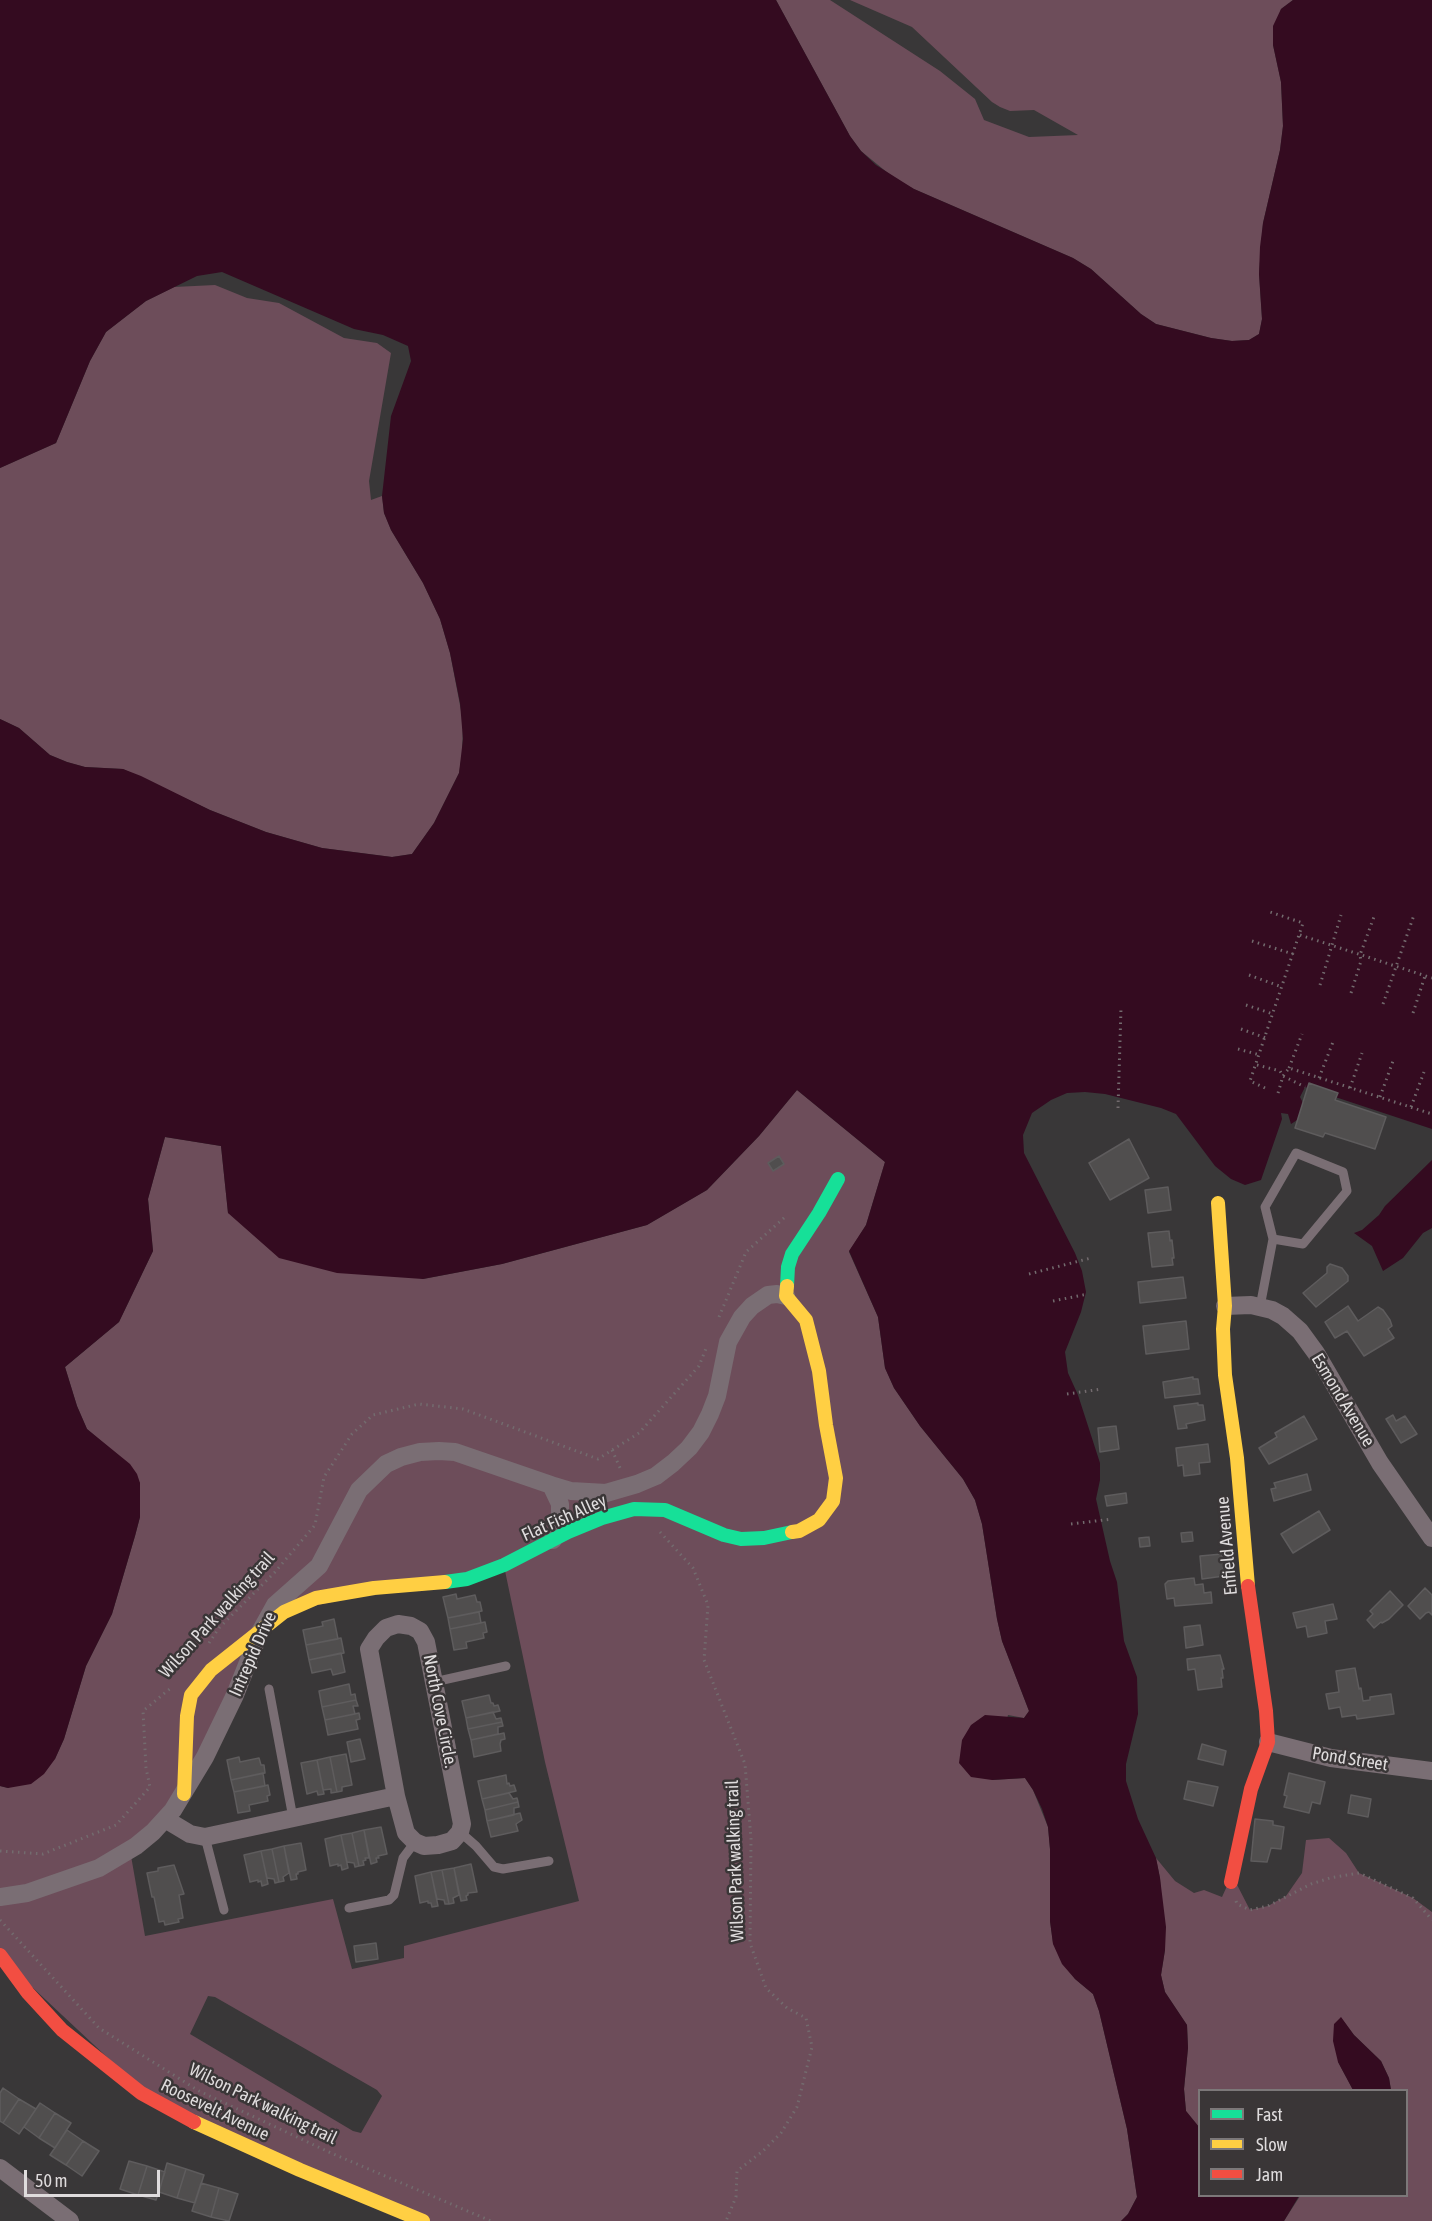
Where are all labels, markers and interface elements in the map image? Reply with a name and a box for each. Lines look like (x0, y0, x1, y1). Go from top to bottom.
street label: Esmond Avenue (1307, 1349, 1379, 1451)
street label: Flat Fish Alley (518, 1490, 610, 1546)
street label: Enfield Avenue (1212, 1496, 1242, 1596)
street label: Wilson Park walking trail (155, 1548, 279, 1682)
street label: Intrepid Drive (225, 1608, 281, 1700)
street label: North Cove Circle. (418, 1652, 462, 1770)
street label: Pond Street (1311, 1742, 1389, 1776)
street label: Wilson Park walking trail (721, 1780, 749, 1942)
street label: Wilson Park walking trail (185, 2059, 341, 2149)
street label: Roosevelt Avenue (157, 2074, 273, 2146)
legend (1198, 2089, 1408, 2197)
text: Fast (1256, 2104, 1283, 2125)
text: Slow (1256, 2134, 1287, 2155)
scale bar (27, 2158, 164, 2196)
text: Jam (1256, 2164, 1283, 2185)
text: 50 m (35, 2170, 67, 2191)

